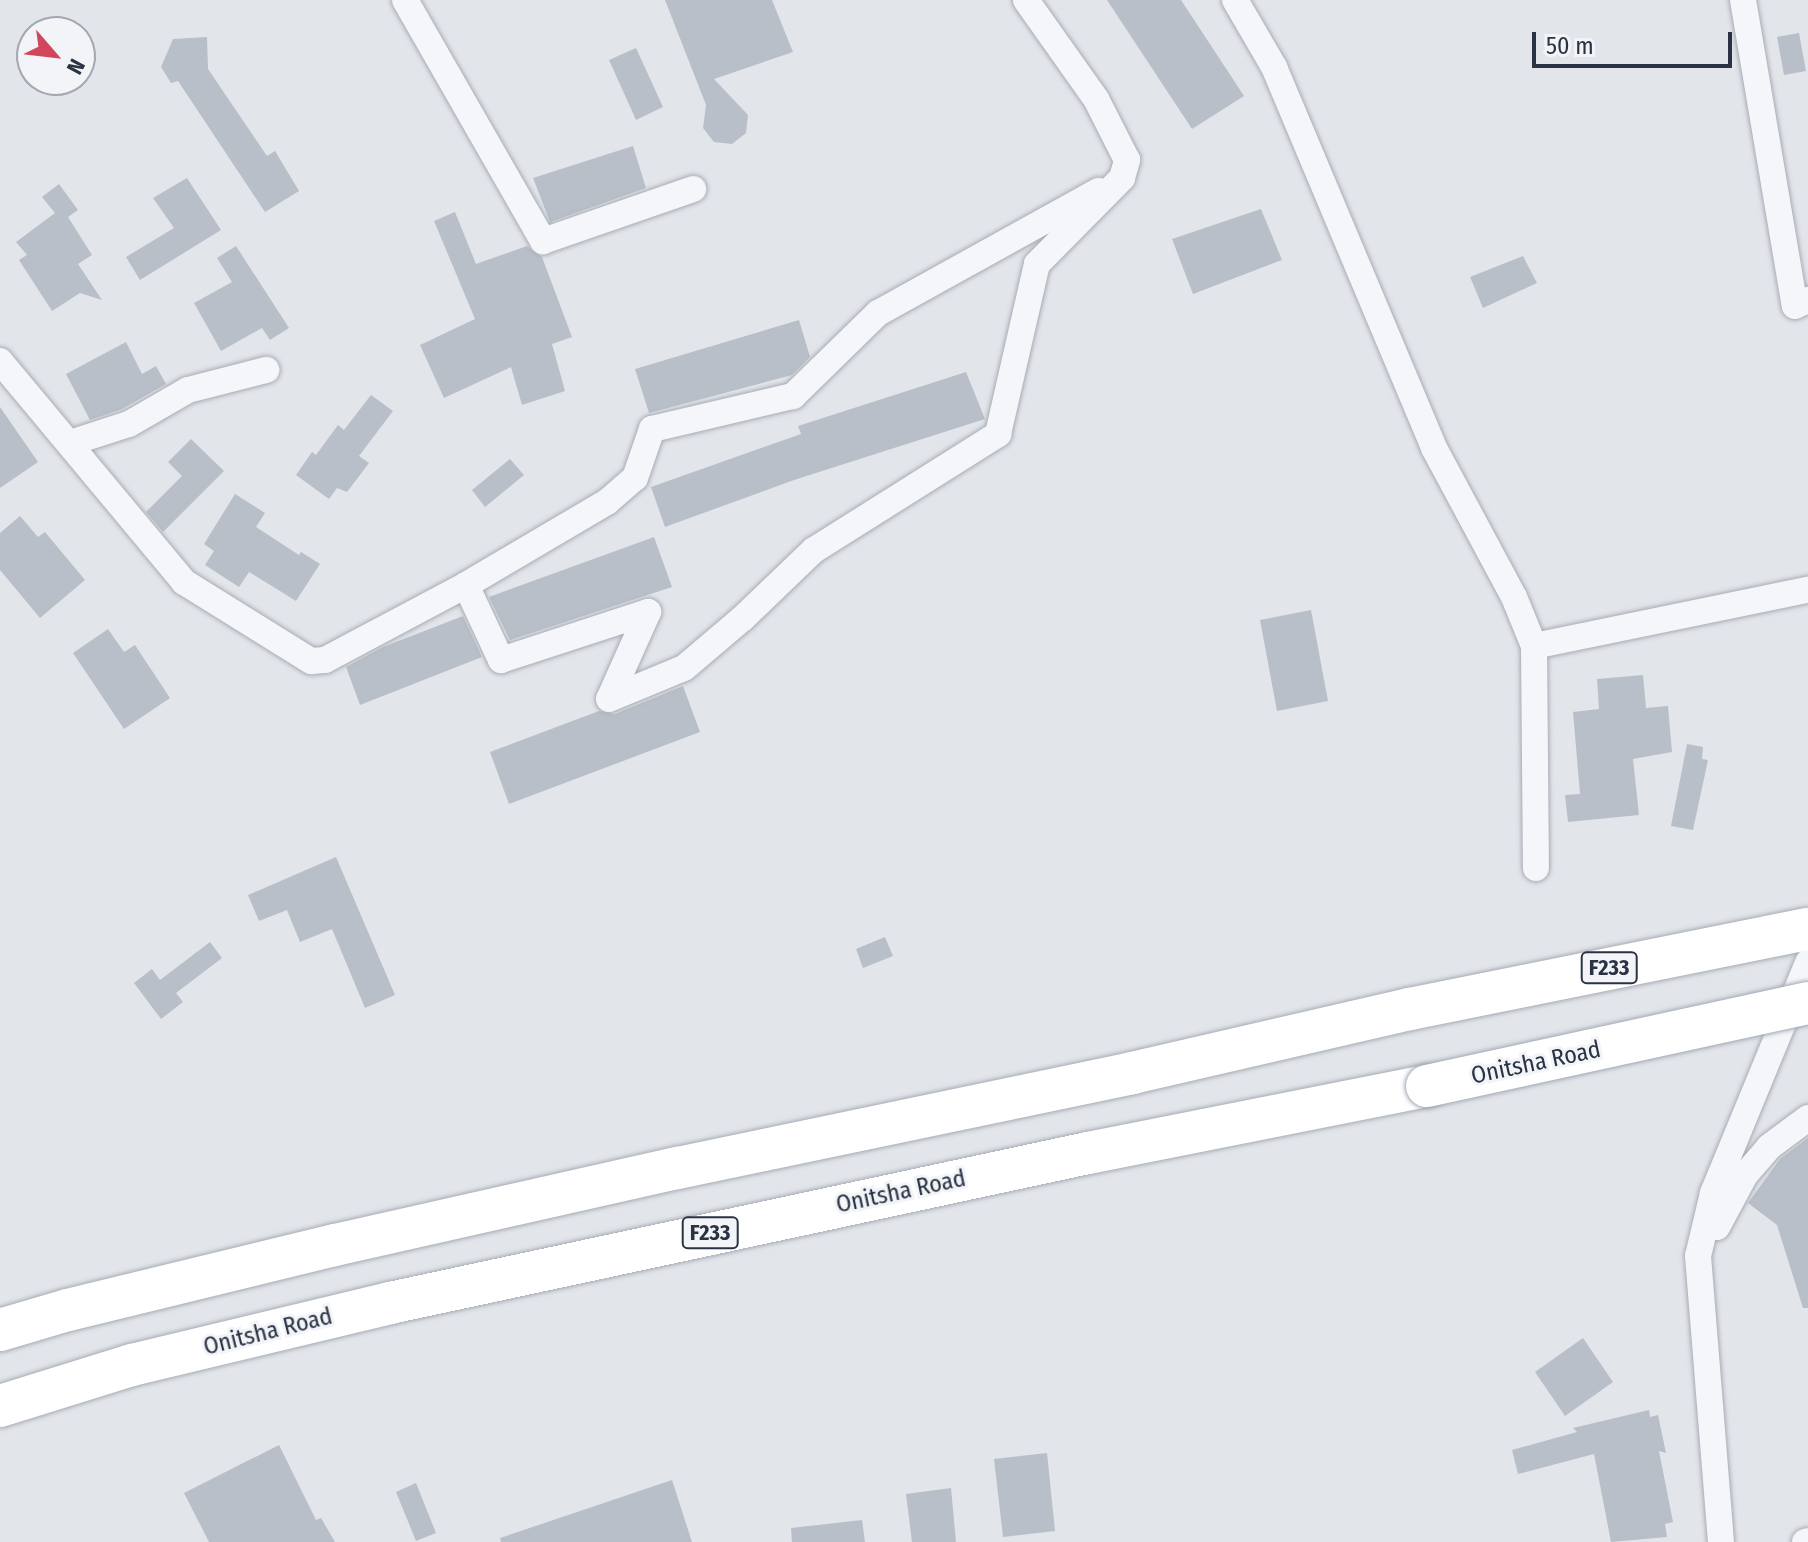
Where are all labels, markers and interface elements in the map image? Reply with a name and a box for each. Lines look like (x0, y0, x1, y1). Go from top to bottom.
north arrow (16, 16, 96, 96)
scale bar (1536, 16, 1736, 66)
text: 50 m (1546, 32, 1594, 60)
text: N (61, 54, 91, 79)
road number: F233 (1579, 950, 1639, 986)
street label: Onitsha Road (1469, 1035, 1603, 1091)
street label: Onitsha Road (834, 1164, 968, 1220)
road number: F233 (680, 1215, 740, 1251)
street label: Onitsha Road (201, 1302, 335, 1362)

